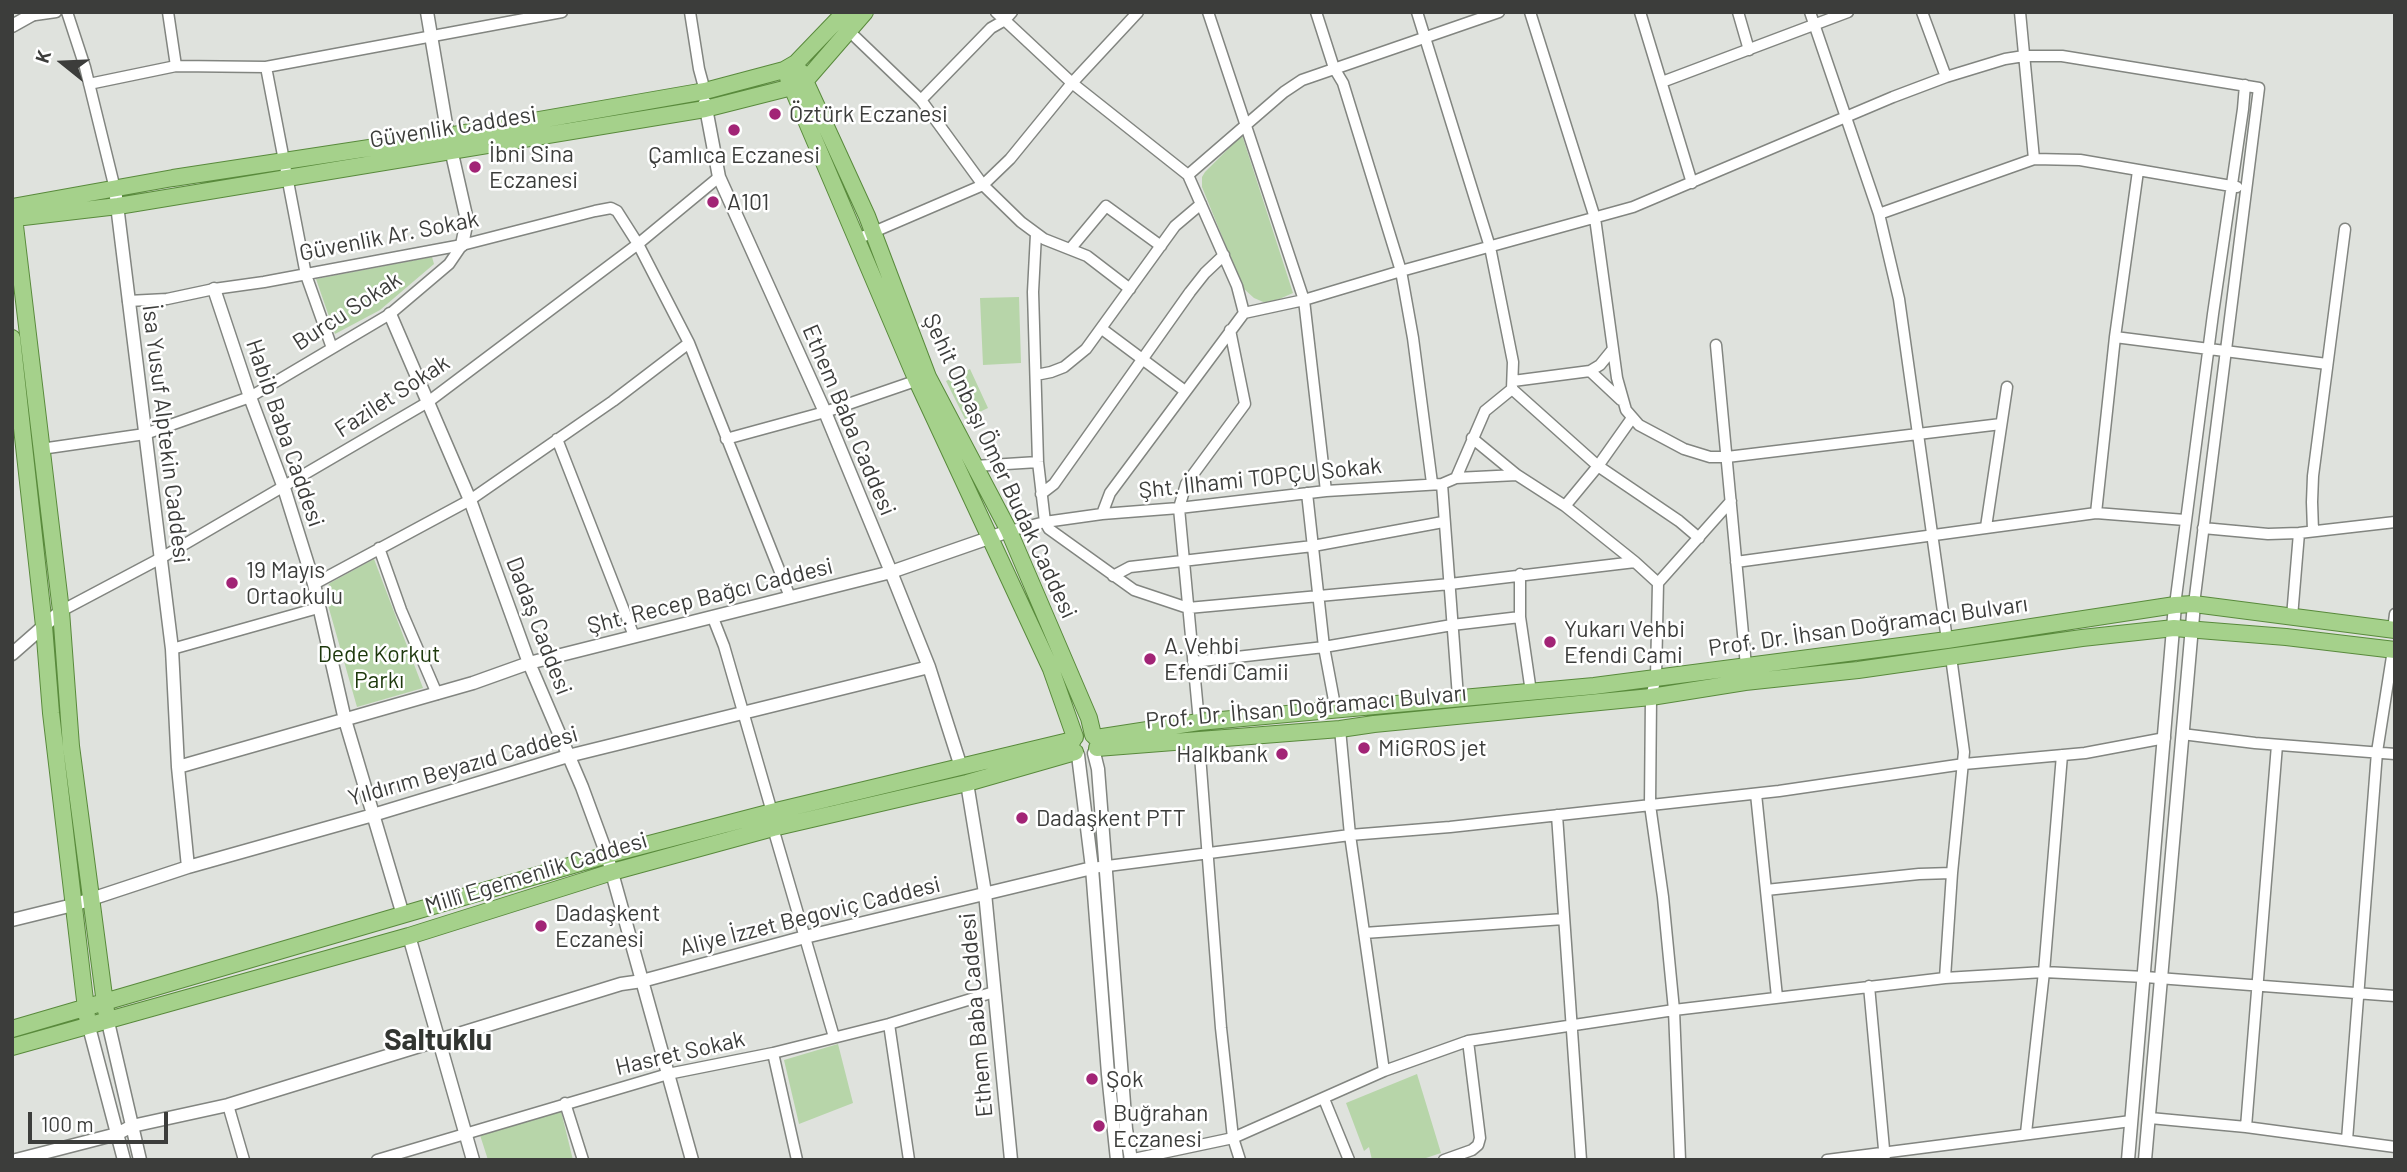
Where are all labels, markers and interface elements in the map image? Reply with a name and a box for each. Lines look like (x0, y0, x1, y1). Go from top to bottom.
north arrow (28, 28, 98, 98)
text: K (30, 47, 55, 66)
street label: Güvenlik Caddesi (368, 100, 538, 154)
place label: Öztürk Eczanesi (789, 100, 948, 128)
marker: Öztürk Eczanesi (767, 106, 783, 122)
marker: Çamlıca Eczanesi (726, 122, 742, 138)
place label: İbni Sina Eczanesi (489, 140, 578, 194)
place label: Çamlıca Eczanesi (648, 141, 820, 169)
marker: İbni Sina Eczanesi (467, 159, 483, 175)
place label: A101 (727, 188, 769, 216)
marker: A101 (705, 194, 721, 210)
street label: Güvenlik Ar. Sokak (297, 205, 481, 267)
street label: Burcu Sokak (287, 266, 407, 356)
street label: İsa Yusuf Alptekin Caddesi (136, 303, 196, 565)
street label: Şehit Onbaşı Ömer Budak Caddesi (917, 309, 1083, 623)
street label: Ethem Baba Caddesi (796, 320, 902, 520)
street label: Habib Baba Caddesi (240, 335, 330, 531)
street label: Fazilet Sokak (330, 349, 454, 443)
street label: Şht. İlhami TOPÇU Sokak (1137, 452, 1383, 504)
street label: Şht. Recep Bağcı Caddesi (584, 552, 836, 640)
street label: Dadaş Caddesi (500, 553, 578, 699)
place label: 19 Mayıs Ortaokulu (246, 556, 343, 610)
marker: 19 Mayıs Ortaokulu (224, 575, 240, 591)
street label: Prof. Dr. İhsan Doğramacı Bulvarı (1707, 590, 2029, 662)
place label: Yukarı Vehbi Efendi Cami (1564, 615, 1685, 669)
place label: A.Vehbi Efendi Camii (1164, 632, 1289, 686)
marker: Yukarı Vehbi Efendi Cami (1542, 634, 1558, 650)
park label: Dede Korkut Parkı (318, 640, 440, 694)
marker: A.Vehbi Efendi Camii (1142, 651, 1158, 667)
street label: Prof. Dr. İhsan Doğramacı Bulvarı (1144, 679, 1468, 735)
street label: Yıldırım Beyazıd Caddesi (345, 720, 581, 812)
place label: MiGROS jet (1378, 734, 1487, 762)
place label: Halkbank (1176, 740, 1268, 768)
marker: MiGROS jet (1356, 740, 1372, 756)
marker: Halkbank (1274, 746, 1290, 762)
place label: Dadaşkent PTT (1036, 804, 1186, 832)
marker: Dadaşkent PTT (1014, 810, 1030, 826)
street label: Millî Egemenlik Caddesi (421, 826, 651, 920)
street label: Aliye İzzet Begoviç Caddesi (677, 870, 943, 962)
place label: Dadaşkent Eczanesi (555, 899, 660, 953)
street label: Ethem Baba Caddesi (953, 912, 999, 1118)
marker: Dadaşkent Eczanesi (533, 918, 549, 934)
district label: Saltuklu (384, 1022, 492, 1058)
street label: Hasret Sokak (613, 1025, 747, 1081)
place label: Şok (1106, 1065, 1143, 1093)
marker: Şok (1084, 1071, 1100, 1087)
scale bar (32, 1098, 172, 1142)
place label: Buğrahan Eczanesi (1113, 1099, 1208, 1153)
text: 100 m (41, 1111, 94, 1136)
marker: Buğrahan Eczanesi (1091, 1118, 1107, 1134)

